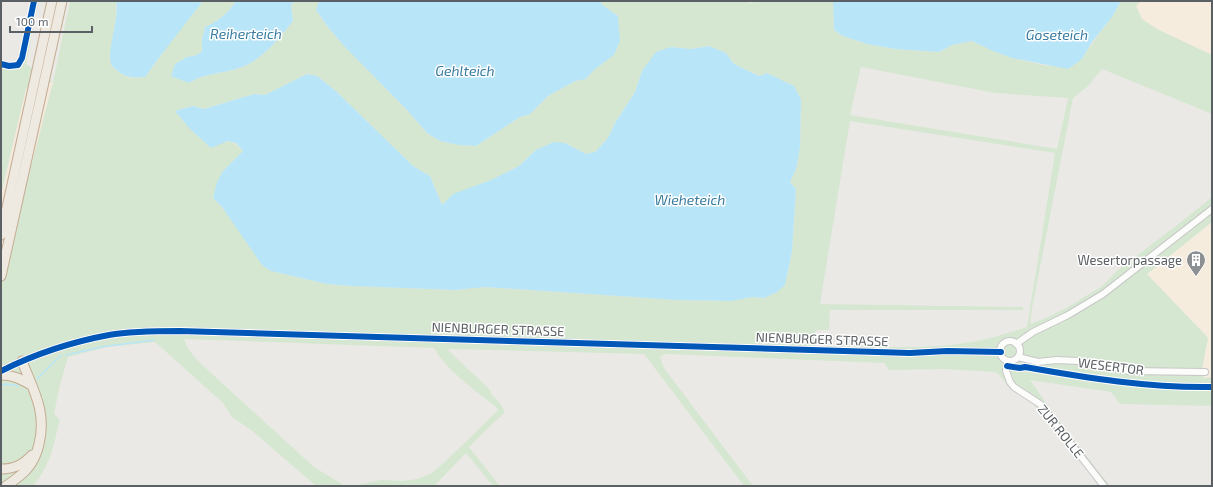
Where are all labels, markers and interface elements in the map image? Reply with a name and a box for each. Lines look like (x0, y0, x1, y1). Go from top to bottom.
scale bar (10, 8, 92, 34)
text: 100 m (16, 14, 48, 28)
water label: Reiherteich (210, 25, 282, 42)
water label: Goseteich (1026, 26, 1088, 43)
water label: Gehlteich (435, 62, 495, 79)
water label: Wieheteich (655, 191, 725, 208)
building icon: Wesertorpassage (1185, 249, 1207, 277)
place label: Wesertorpassage (1077, 252, 1182, 268)
street label: NIENBURGER STRASSE (431, 319, 565, 339)
street label: NIENBURGER STRASSE (755, 329, 889, 349)
street label: WESERTOR (1077, 354, 1145, 378)
street label: ZUR ROLLE (1035, 401, 1087, 461)

